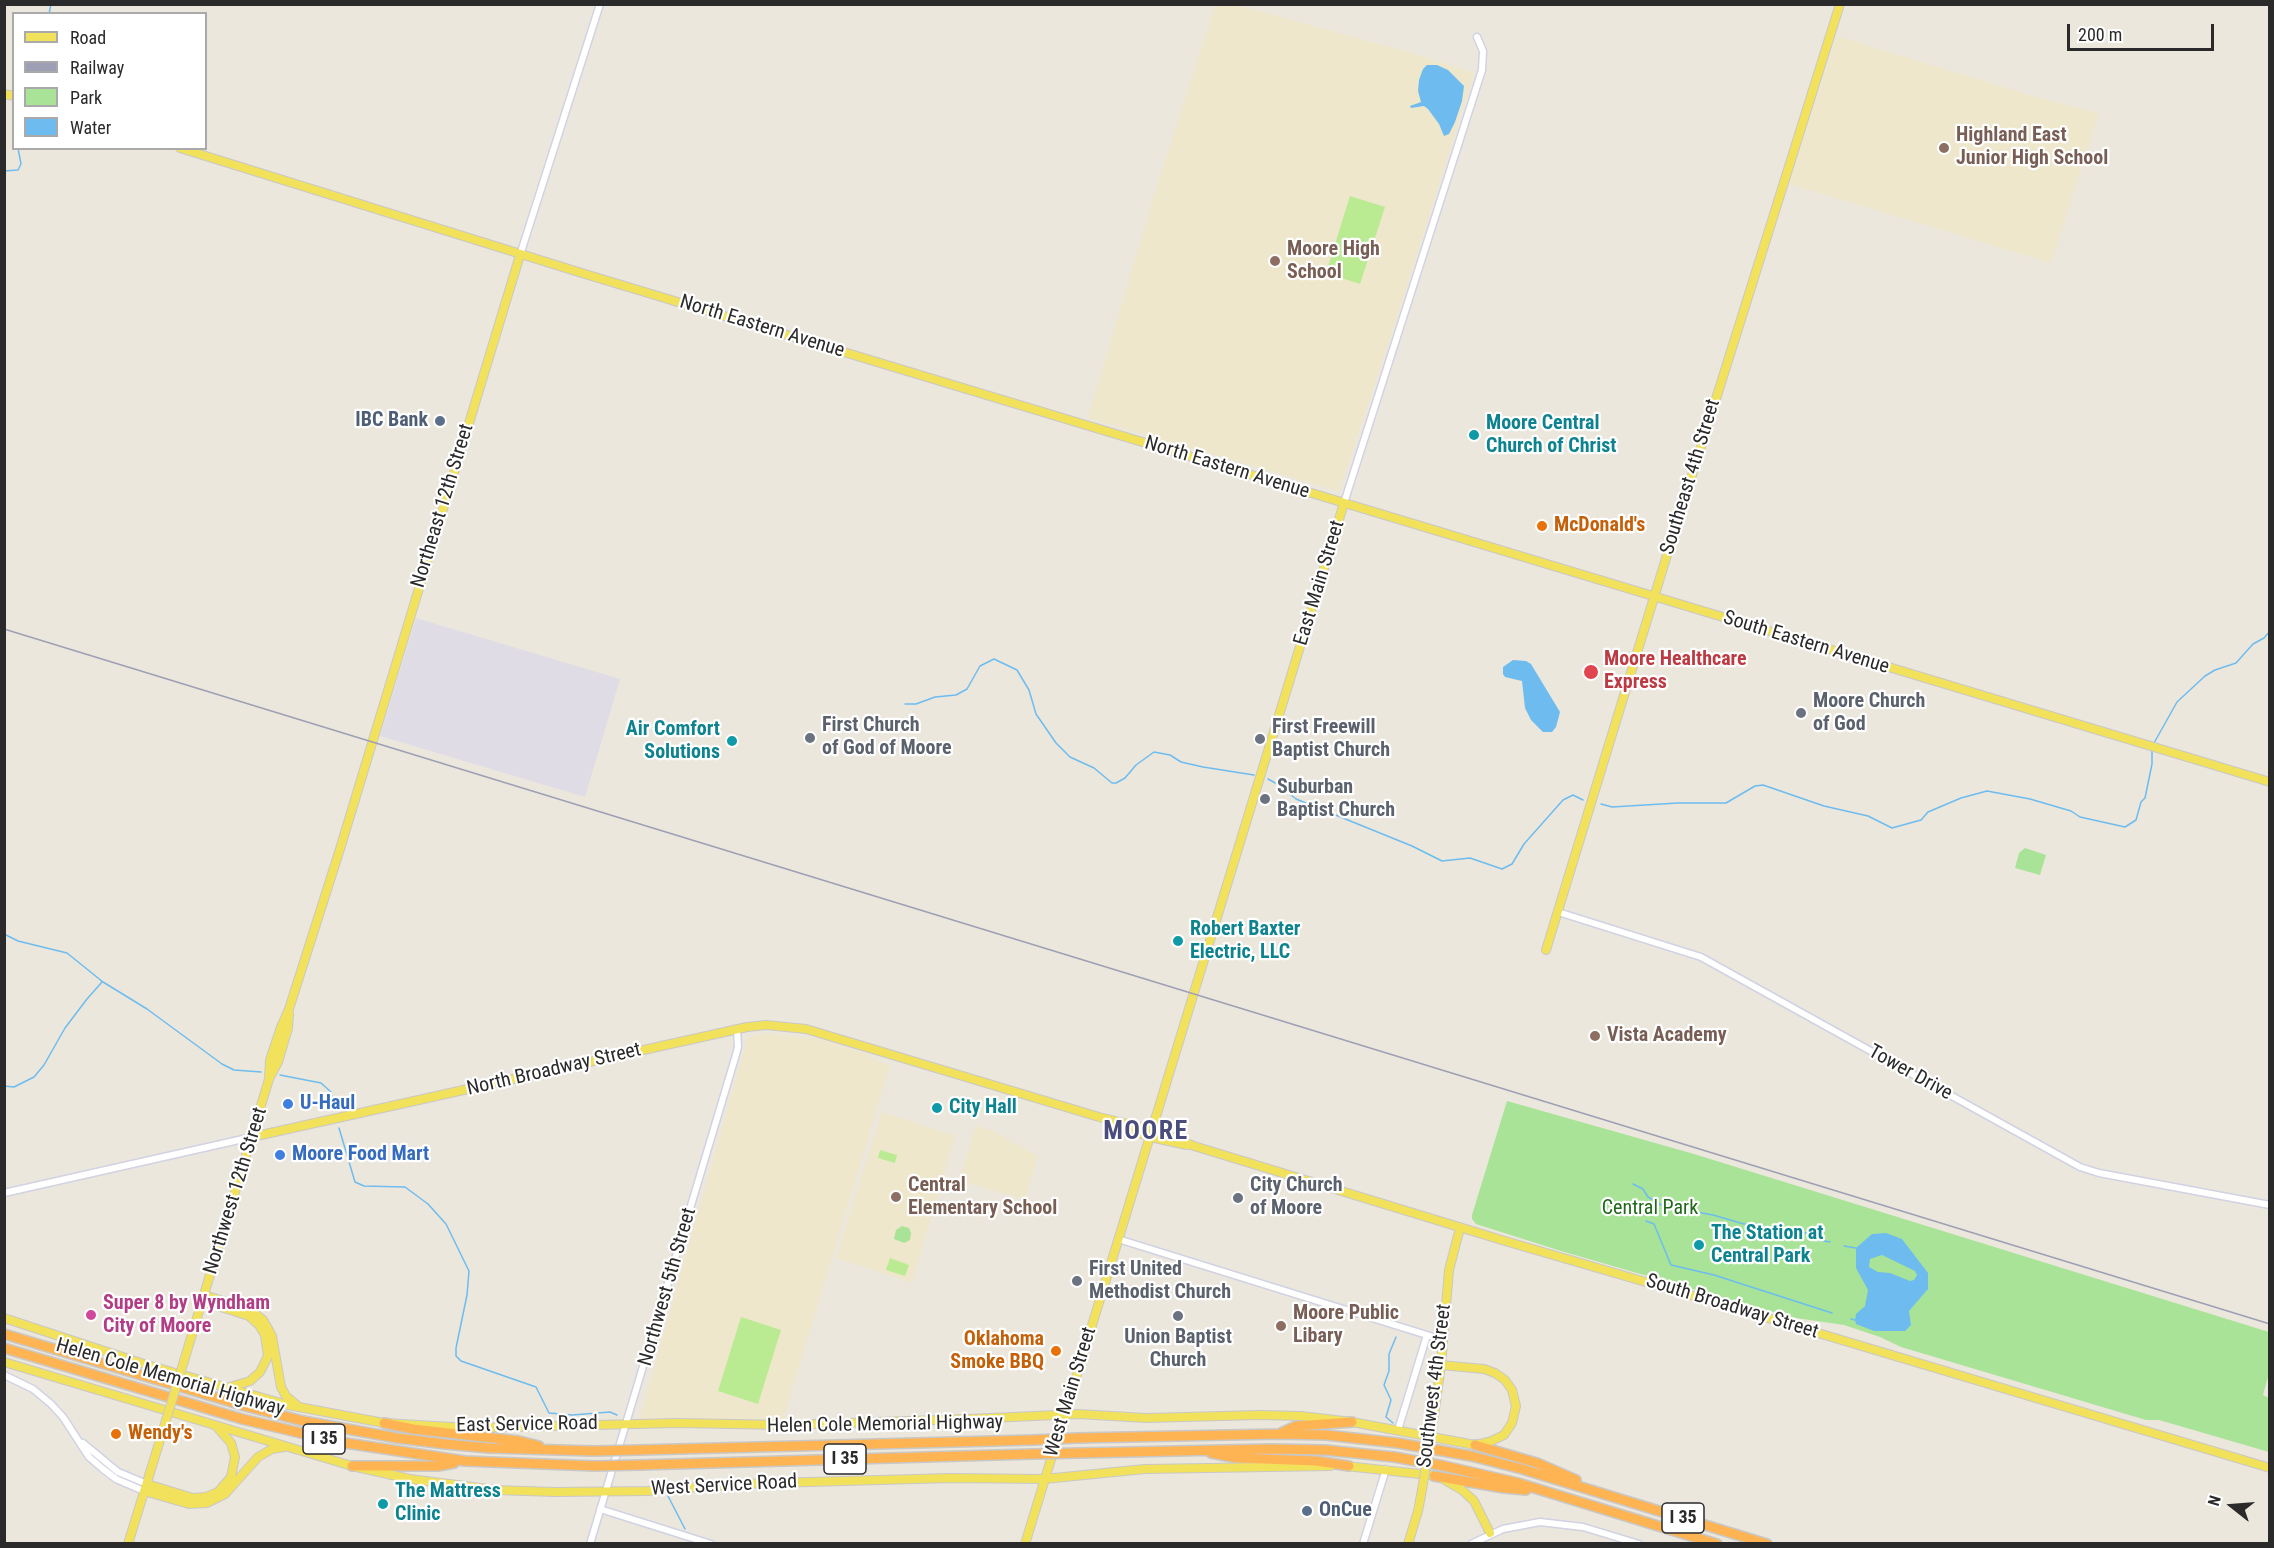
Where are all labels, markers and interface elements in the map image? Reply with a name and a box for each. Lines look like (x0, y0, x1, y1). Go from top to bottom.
legend (12, 12, 207, 150)
scale bar (2070, 12, 2217, 50)
text: 200 m (2078, 24, 2122, 45)
text: Road (70, 27, 106, 48)
text: Railway (70, 57, 124, 78)
text: Park (70, 87, 102, 108)
text: Water (70, 117, 111, 138)
place label: Highland East Junior High School (1956, 124, 2108, 171)
marker: Highland East Junior High School (1937, 141, 1951, 155)
place label: Moore High School (1287, 238, 1380, 285)
marker: Moore High School (1268, 254, 1282, 268)
street label: North Eastern Avenue (677, 291, 847, 363)
street label: Southeast 4th Street (1656, 396, 1726, 558)
place label: IBC Bank (355, 409, 428, 433)
place label: Moore Central Church of Christ (1486, 412, 1616, 459)
marker: IBC Bank (433, 414, 447, 428)
street label: Northeast 12th Street (407, 421, 479, 591)
marker: Moore Central Church of Christ (1467, 428, 1481, 442)
street label: North Eastern Avenue (1142, 432, 1312, 504)
place label: McDonald's (1554, 514, 1645, 538)
street label: East Main Street (1290, 518, 1350, 648)
marker: McDonald's (1535, 519, 1549, 533)
street label: South Eastern Avenue (1720, 606, 1892, 680)
place label: Moore Healthcare Express (1604, 648, 1747, 695)
marker: Moore Healthcare Express (1582, 663, 1600, 681)
place label: Moore Church of God (1813, 690, 1925, 737)
marker: Moore Church of God (1794, 706, 1808, 720)
place label: First Church of God of Moore (822, 714, 951, 761)
place label: First Freewill Baptist Church (1272, 716, 1390, 763)
place label: Air Comfort Solutions (626, 718, 720, 765)
marker: First Church of God of Moore (803, 731, 817, 745)
marker: First Freewill Baptist Church (1253, 732, 1267, 746)
marker: Air Comfort Solutions (725, 734, 739, 748)
place label: Suburban Baptist Church (1277, 776, 1395, 823)
marker: Suburban Baptist Church (1258, 792, 1272, 806)
place label: Robert Baxter Electric, LLC (1190, 918, 1300, 965)
marker: Robert Baxter Electric, LLC (1171, 934, 1185, 948)
place label: Vista Academy (1607, 1024, 1727, 1048)
marker: Vista Academy (1588, 1029, 1602, 1043)
street label: North Broadway Street (465, 1038, 643, 1102)
street label: Tower Drive (1864, 1040, 1956, 1106)
place label: U-Haul (300, 1092, 355, 1116)
place label: City Hall (949, 1096, 1017, 1120)
marker: U-Haul (281, 1097, 295, 1111)
marker: City Hall (930, 1101, 944, 1115)
street label: Northwest 12th Street (199, 1105, 273, 1277)
district label: MOORE (1103, 1116, 1189, 1148)
place label: Moore Food Mart (292, 1143, 429, 1167)
marker: Moore Food Mart (273, 1148, 287, 1162)
place label: Central Elementary School (908, 1174, 1057, 1221)
place label: City Church of Moore (1250, 1174, 1343, 1221)
marker: Central Elementary School (889, 1190, 903, 1204)
marker: City Church of Moore (1231, 1191, 1245, 1205)
park label: Central Park (1602, 1197, 1698, 1221)
street label: Northwest 5th Street (634, 1205, 702, 1369)
place label: The Station at Central Park (1711, 1222, 1823, 1269)
marker: The Station at Central Park (1692, 1238, 1706, 1252)
place label: First United Methodist Church (1089, 1258, 1231, 1305)
street label: South Broadway Street (1643, 1269, 1821, 1345)
marker: First United Methodist Church (1070, 1274, 1084, 1288)
place label: Super 8 by Wyndham City of Moore (103, 1292, 270, 1339)
place label: Moore Public Libary (1293, 1302, 1399, 1349)
street label: Southwest 4th Street (1413, 1303, 1457, 1469)
marker: Super 8 by Wyndham City of Moore (84, 1308, 98, 1322)
marker: Union Baptist Church (1171, 1309, 1185, 1323)
marker: Moore Public Libary (1274, 1319, 1288, 1333)
street label: West Main Street (1040, 1324, 1102, 1460)
place label: Union Baptist Church (1124, 1326, 1232, 1373)
place label: Oklahoma Smoke BBQ (950, 1328, 1044, 1375)
street label: Helen Cole Memorial Highway (53, 1334, 287, 1422)
marker: Oklahoma Smoke BBQ (1049, 1344, 1063, 1358)
street label: Helen Cole Memorial Highway (767, 1411, 1003, 1439)
street label: East Service Road (456, 1412, 598, 1438)
place label: Wendy's (128, 1422, 192, 1446)
road number: I 35 (303, 1424, 345, 1454)
marker: Wendy's (109, 1427, 123, 1441)
road number: I 35 (824, 1444, 866, 1474)
street label: West Service Road (650, 1470, 798, 1502)
north arrow (2202, 1476, 2262, 1536)
place label: The Mattress Clinic (395, 1480, 501, 1527)
text: N (2204, 1493, 2225, 1508)
marker: The Mattress Clinic (376, 1497, 390, 1511)
place label: OnCue (1319, 1499, 1372, 1523)
road number: I 35 (1662, 1503, 1704, 1533)
marker: OnCue (1300, 1504, 1314, 1518)

